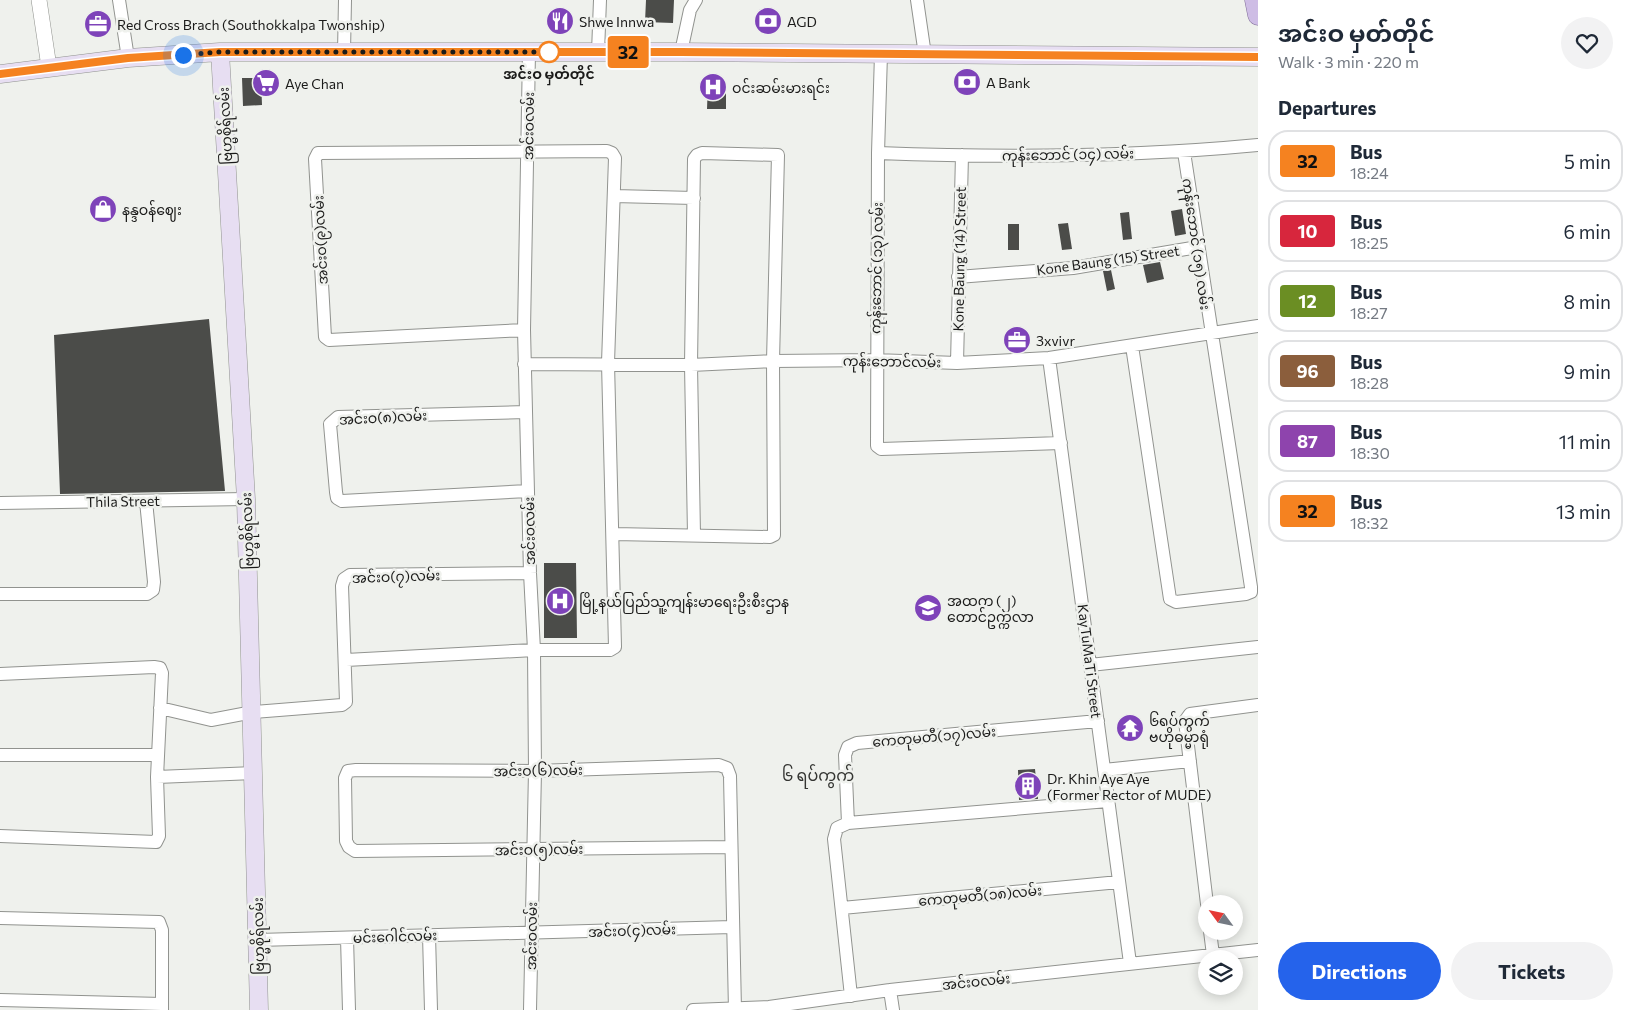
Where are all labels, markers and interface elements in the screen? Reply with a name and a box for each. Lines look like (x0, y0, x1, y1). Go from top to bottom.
restaurant icon: Shwe Innwa (545, 6, 575, 36)
bank icon: AGD (753, 6, 783, 36)
office icon: Red Cross Brach (Southokkalpa Twonship) (83, 9, 113, 39)
place label: Shwe Innwa (579, 13, 654, 30)
place label: AGD (787, 13, 817, 30)
place label: Red Cross Brach (Southokkalpa Twonship) (117, 16, 385, 33)
button: heart (1561, 17, 1613, 69)
text: အင်းဝ မှတ်တိုင် (1278, 18, 1435, 47)
line badge: 32 (606, 36, 650, 68)
marker: အင်းဝ မှတ်တိုင် (538, 41, 560, 63)
text: 32 (618, 41, 638, 63)
your location (171, 43, 196, 68)
text: Walk · 3 min · 220 m (1278, 52, 1419, 71)
place label: အင်းဝ မှတ်တိုင် (503, 64, 595, 86)
bank icon: A Bank (952, 67, 982, 97)
supermarket icon: Aye Chan (251, 68, 281, 98)
hospital icon: ဝင်းဆမ်းမားရင်း (698, 72, 728, 102)
place label: A Bank (986, 74, 1031, 91)
place label: Aye Chan (285, 75, 344, 92)
place label: ဝင်းဆမ်းမားရင်း (732, 78, 830, 100)
street label: ဗြဟ္မစိုရ်လမ်း (213, 87, 240, 165)
street label: အင်းဝလမ်း (518, 92, 537, 160)
text: Departures (1278, 96, 1376, 119)
text: Bus (1350, 140, 1382, 163)
street label: ကုန်းဘောင် (၁၄) လမ်း (1002, 143, 1134, 168)
text: 32 (1297, 150, 1318, 172)
text: 5 min (1564, 150, 1611, 173)
text: 18:24 (1350, 163, 1389, 182)
street label: ကုန်းဘောင် (၁၅) လမ်း (1175, 177, 1216, 311)
street label: Kone Baung (14) Street (949, 186, 969, 332)
shop icon: နန္ဒဝန်ဈေး (88, 194, 118, 224)
street label: အင်းဝ(၉)လမ်း (308, 195, 335, 285)
place label: နန္ဒဝန်ဈေး (122, 200, 182, 222)
street label: ကုန်းဘောင် (၁၃) လမ်း (865, 202, 890, 334)
text: Bus (1350, 210, 1382, 233)
text: 10 (1297, 220, 1318, 242)
text: 6 min (1563, 220, 1611, 243)
text: 18:25 (1350, 233, 1388, 252)
street label: Kone Baung (15) Street (1035, 242, 1181, 278)
text: Bus (1350, 280, 1382, 303)
text: 12 (1298, 290, 1317, 312)
text: 8 min (1563, 290, 1611, 313)
text: 18:27 (1350, 303, 1388, 322)
office icon: 3xvivr (1002, 325, 1032, 355)
place label: 3xvivr (1036, 332, 1075, 349)
text: Bus (1350, 350, 1382, 373)
street label: ကုန်းဘောင်လမ်း (843, 351, 941, 374)
text: 96 (1296, 360, 1319, 382)
text: 9 min (1563, 360, 1611, 383)
text: 18:28 (1350, 373, 1389, 392)
street label: အင်းဝ(၈)လမ်း (338, 405, 428, 428)
text: Bus (1350, 420, 1382, 443)
text: 87 (1297, 430, 1318, 452)
text: 11 min (1559, 430, 1611, 453)
text: 18:30 (1350, 443, 1390, 462)
text: Bus (1350, 490, 1382, 513)
street label: Thila Street (86, 492, 160, 510)
street label: ဗြဟ္မစိုရ်လမ်း (236, 492, 261, 570)
street label: အင်းဝလမ်း (519, 497, 538, 565)
text: 32 (1297, 500, 1318, 522)
text: 13 min (1556, 500, 1611, 523)
text: 18:32 (1350, 513, 1388, 532)
street label: အင်းဝ(၇)လမ်း (352, 565, 441, 590)
hospital icon: မြို့နယ်ပြည်သူ့ကျန်းမာရေးဦးစီးဌာန (545, 586, 575, 616)
place label: မြို့နယ်ပြည်သူ့ကျန်းမာရေးဦးစီးဌာန (579, 592, 789, 614)
place label: အထက (၂) တောင်ဥက္ကလာ (947, 592, 1034, 629)
school or university icon: အထက (၂) တောင်ဥက္ကလာ (913, 593, 943, 623)
street label: KayTuMaTi Street (1075, 603, 1105, 719)
place label: ၆ရပ်ကွက် ဗဟိုဓမ္မာရုံ (1149, 711, 1210, 749)
temple icon: ၆ရပ်ကွက် ဗဟိုဓမ္မာရုံ (1115, 713, 1145, 743)
street label: ကေတုမတီ(၁၇)လမ်း (871, 721, 997, 754)
street label: အင်းဝ(၆)လမ်း (493, 760, 583, 779)
district label: ၆ ရပ်ကွက် (782, 764, 854, 789)
place label: Dr. Khin Aye Aye (Former Rector of MUDE) (1047, 770, 1211, 803)
building icon: Dr. Khin Aye Aye (Former Rector of MUDE) (1013, 771, 1043, 801)
street label: အင်းဝ(၅)လမ်း (495, 839, 584, 862)
street label: ကေတုမတီ(၁၈)လမ်း (917, 880, 1043, 913)
north arrow (1198, 895, 1242, 940)
map controls (1198, 895, 1243, 995)
street label: ဗြဟ္မစိုရ်လမ်း (248, 897, 272, 975)
street label: အင်းဝလမ်း (521, 902, 540, 970)
street label: အင်းဝ(၄)လမ်း (588, 919, 676, 944)
street label: မင်းဂေါင်လမ်း (353, 925, 437, 946)
button: Directions (1278, 942, 1441, 1000)
button: Tickets (1451, 942, 1613, 1000)
button: layers (1198, 950, 1243, 995)
street label: အင်းဝလမ်း (941, 968, 1011, 993)

